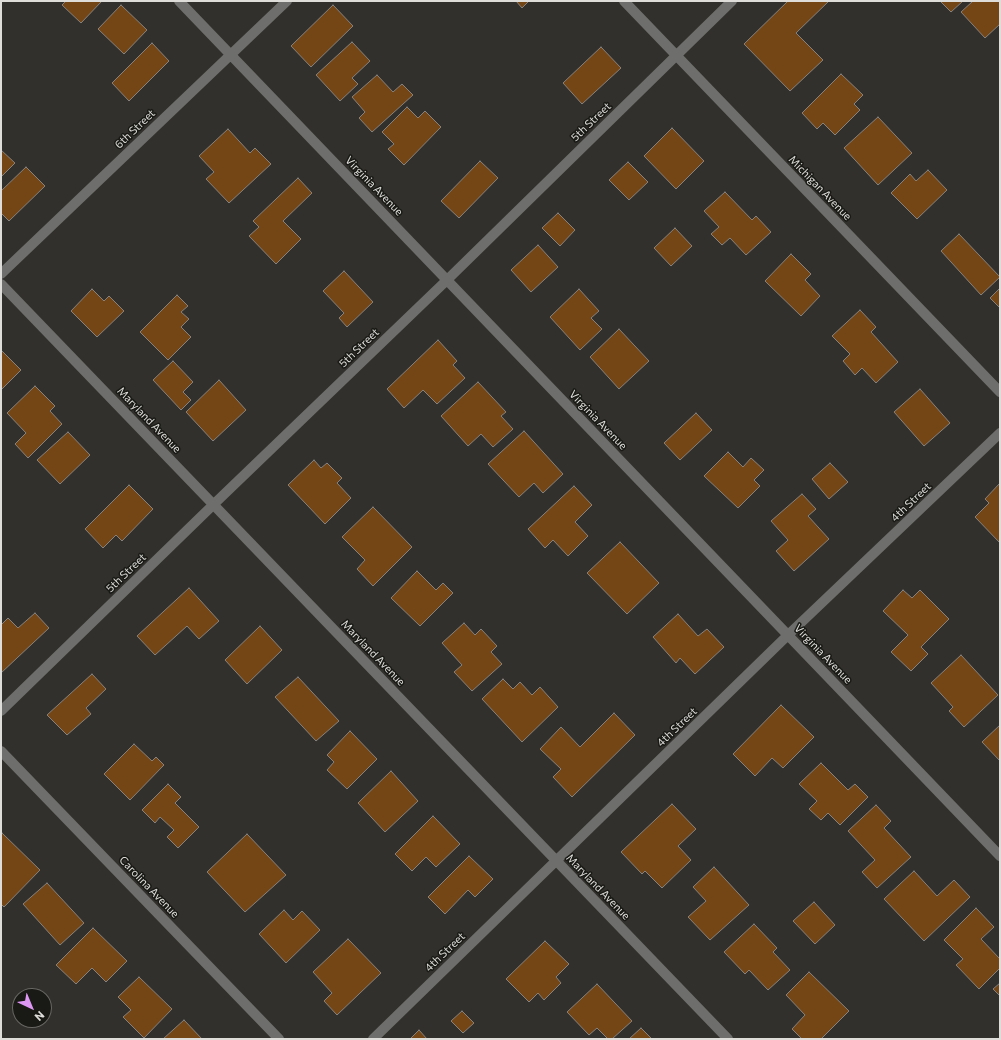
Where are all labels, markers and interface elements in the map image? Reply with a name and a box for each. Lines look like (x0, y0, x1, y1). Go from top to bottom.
street label: 5th Street (568, 100, 614, 144)
street label: 6th Street (112, 107, 158, 151)
street label: Michigan Avenue (786, 153, 854, 223)
street label: Virginia Avenue (342, 154, 406, 218)
street label: 5th Street (336, 326, 382, 370)
street label: Maryland Avenue (114, 384, 184, 456)
street label: Virginia Avenue (566, 388, 630, 452)
street label: 4th Street (888, 480, 934, 524)
street label: 5th Street (103, 551, 149, 595)
street label: Maryland Avenue (338, 617, 408, 689)
street label: Virginia Avenue (791, 622, 855, 686)
street label: 4th Street (654, 705, 700, 749)
street label: Maryland Avenue (563, 851, 633, 923)
street label: Carolina Avenue (116, 853, 182, 921)
street label: 4th Street (422, 930, 468, 974)
north arrow (12, 988, 52, 1028)
text: N (33, 1009, 47, 1024)

